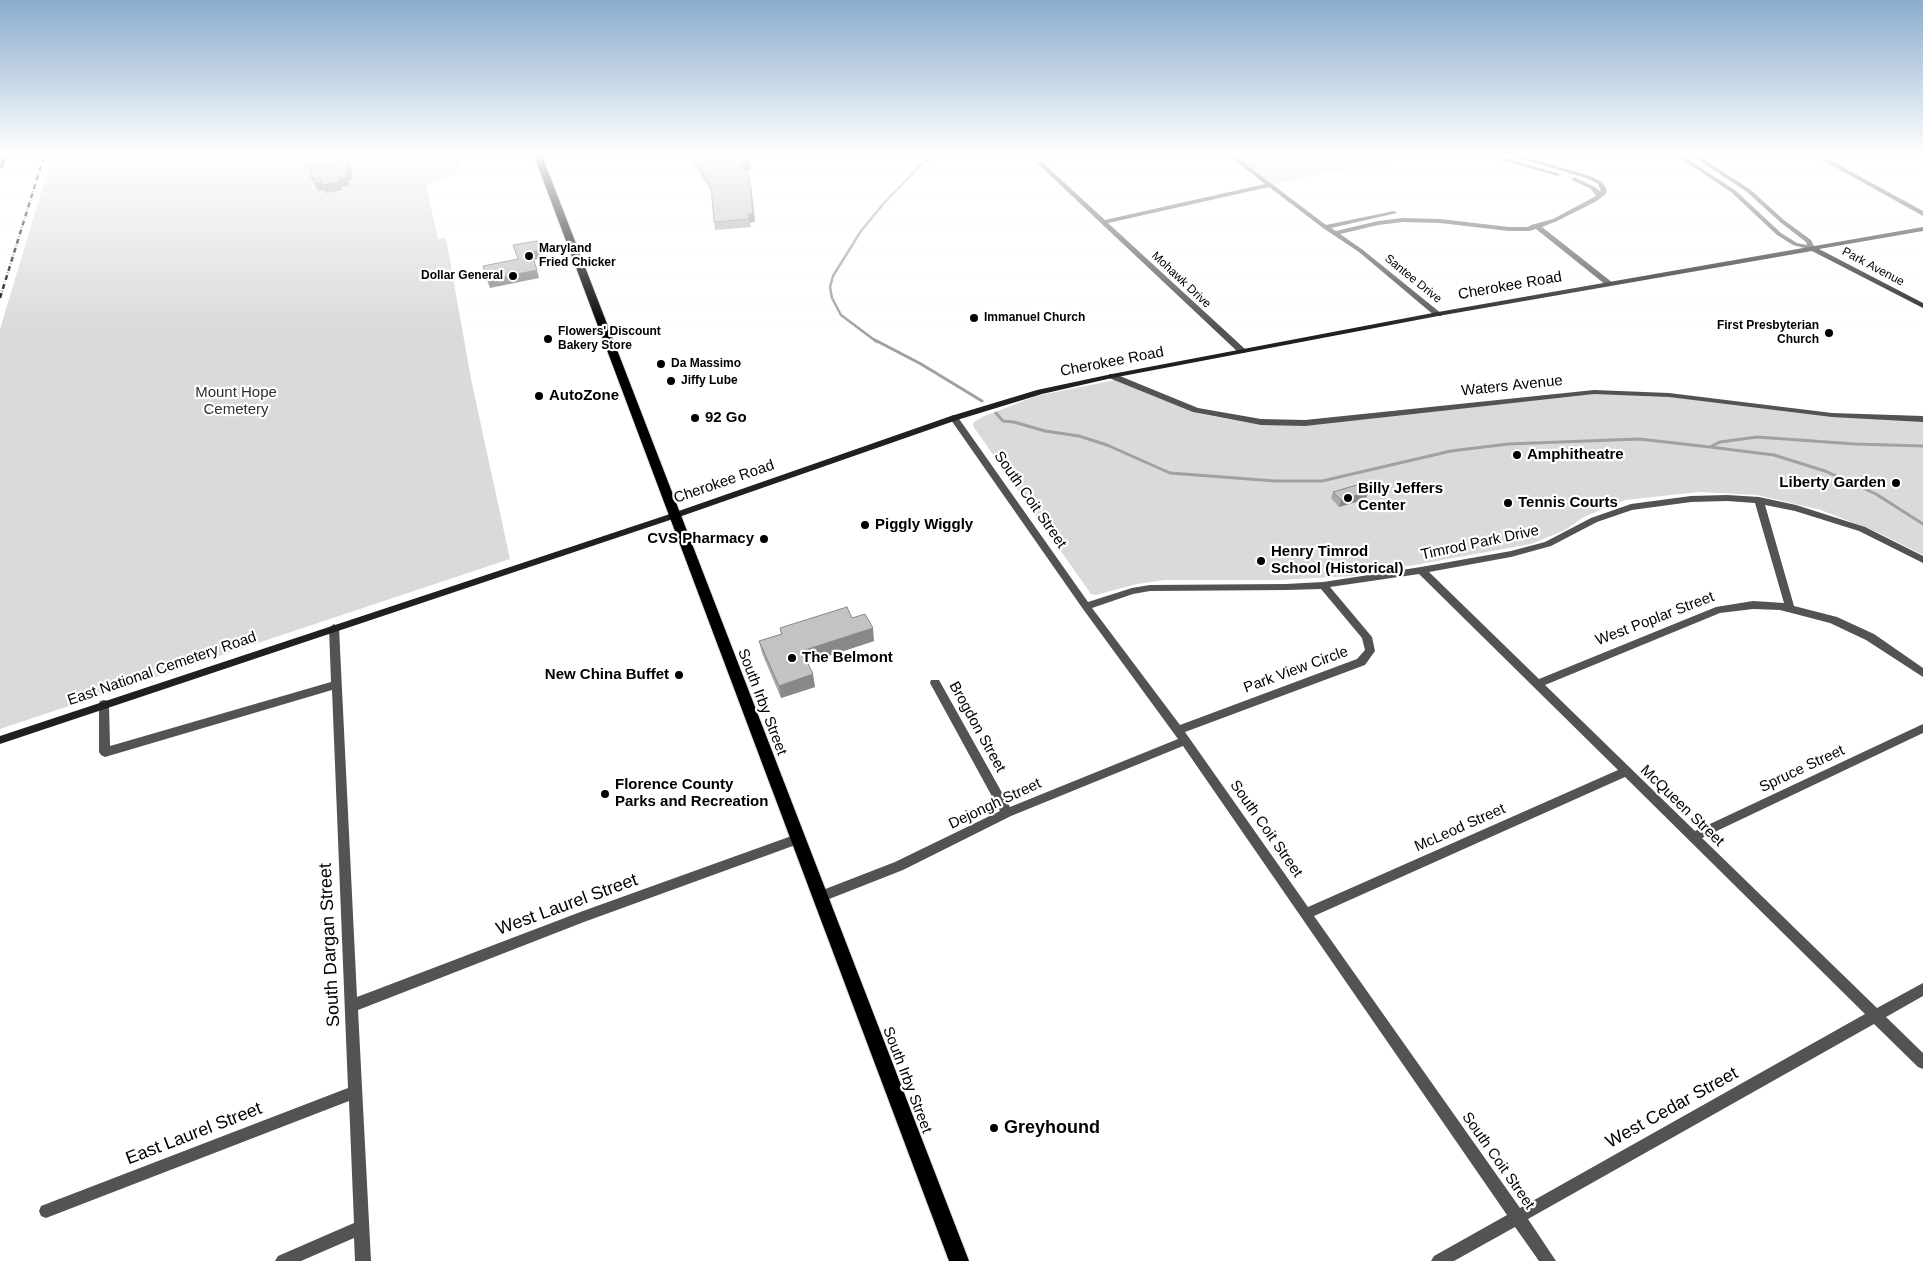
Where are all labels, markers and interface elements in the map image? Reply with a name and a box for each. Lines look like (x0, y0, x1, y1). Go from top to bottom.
place label: Maryland Fried Chicker (539, 242, 616, 270)
street label: Park Avenue (1839, 245, 1907, 289)
street label: Mohawk Drive (1148, 249, 1214, 311)
marker: Maryland Fried Chicker (523, 250, 535, 262)
street label: Santee Drive (1382, 252, 1444, 306)
street label: Cherokee Road (1457, 268, 1563, 304)
place label: Dollar General (421, 269, 503, 283)
marker: Dollar General (507, 270, 519, 282)
place label: Immanuel Church (984, 311, 1085, 325)
marker: Immanuel Church (968, 312, 980, 324)
place label: First Presbyterian Church (1717, 319, 1819, 347)
place label: Flowers' Discount Bakery Store (558, 325, 661, 353)
marker: First Presbyterian Church (1823, 327, 1835, 339)
marker: Flowers' Discount Bakery Store (542, 333, 554, 345)
street label: Cherokee Road (1059, 343, 1165, 381)
place label: Da Massimo (671, 357, 741, 371)
marker: Da Massimo (655, 358, 667, 370)
street label: Waters Avenue (1460, 372, 1564, 400)
place label: Jiffy Lube (681, 374, 738, 388)
marker: Jiffy Lube (665, 375, 677, 387)
park label: Mount Hope Cemetery (195, 384, 277, 419)
place label: AutoZone (549, 387, 619, 405)
marker: AutoZone (533, 390, 545, 402)
place label: 92 Go (705, 409, 747, 427)
marker: 92 Go (689, 412, 701, 424)
place label: Amphitheatre (1527, 446, 1624, 464)
street label: South Coit Street (990, 448, 1070, 552)
marker: Amphitheatre (1511, 449, 1523, 461)
street label: Cherokee Road (671, 456, 777, 508)
place label: Liberty Garden (1779, 474, 1886, 492)
marker: Liberty Garden (1890, 477, 1902, 489)
place label: Billy Jeffers Center (1358, 480, 1443, 515)
marker: Billy Jeffers Center (1342, 492, 1354, 504)
place label: Tennis Courts (1518, 494, 1618, 512)
marker: Tennis Courts (1502, 497, 1514, 509)
place label: Piggly Wiggly (875, 516, 973, 534)
marker: Piggly Wiggly (859, 519, 871, 531)
street label: Timrod Park Drive (1419, 522, 1541, 564)
place label: CVS Pharmacy (647, 530, 754, 548)
marker: CVS Pharmacy (758, 533, 770, 545)
place label: Henry Timrod School (Historical) (1271, 543, 1404, 578)
marker: Henry Timrod School (Historical) (1255, 555, 1267, 567)
street label: West Poplar Street (1593, 588, 1717, 650)
street label: East National Cemetery Road (65, 628, 259, 710)
street label: Park View Circle (1241, 643, 1351, 697)
street label: South Irby Street (733, 646, 791, 758)
place label: The Belmont (802, 649, 893, 667)
marker: The Belmont (786, 652, 798, 664)
place label: New China Buffet (545, 666, 669, 684)
marker: New China Buffet (673, 669, 685, 681)
street label: Brogdon Street (945, 679, 1009, 775)
street label: Spruce Street (1757, 741, 1847, 797)
street label: McQueen Street (1636, 762, 1728, 850)
street label: Dejongh Street (946, 775, 1044, 833)
place label: Florence County Parks and Recreation (615, 776, 768, 811)
street label: South Coit Street (1226, 777, 1306, 881)
marker: Florence County Parks and Recreation (599, 788, 611, 800)
street label: McLeod Street (1412, 800, 1508, 856)
street label: South Dargan Street (315, 862, 345, 1028)
street label: West Laurel Street (493, 869, 641, 941)
street label: South Irby Street (878, 1024, 936, 1136)
street label: West Cedar Street (1602, 1063, 1742, 1153)
street label: East Laurel Street (123, 1098, 265, 1170)
street label: South Coit Street (1458, 1109, 1538, 1213)
place label: Greyhound (1004, 1117, 1100, 1139)
marker: Greyhound (988, 1122, 1000, 1134)

